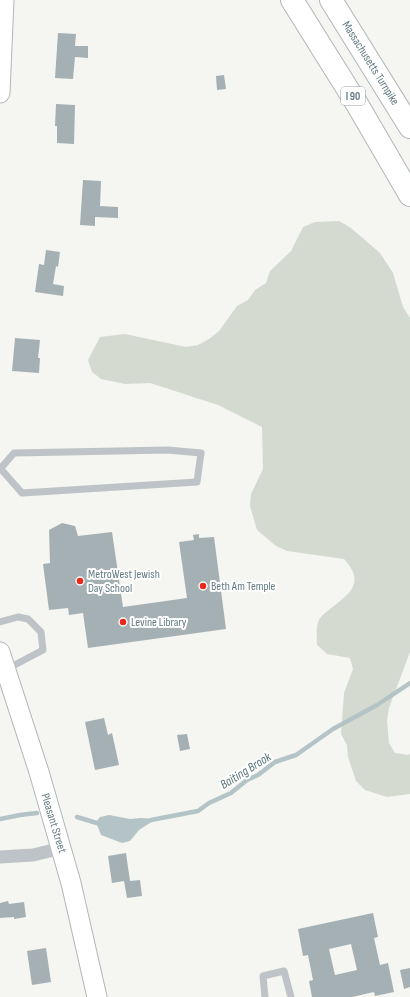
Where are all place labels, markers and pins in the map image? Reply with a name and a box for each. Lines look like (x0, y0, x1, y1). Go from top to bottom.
place label: MetroWest Jewish Day School (88, 567, 160, 596)
marker: MetroWest Jewish Day School (75, 576, 85, 586)
place label: Beth Am Temple (211, 579, 276, 594)
marker: Beth Am Temple (198, 581, 208, 591)
place label: Levine Library (131, 615, 187, 630)
marker: Levine Library (118, 617, 128, 627)

